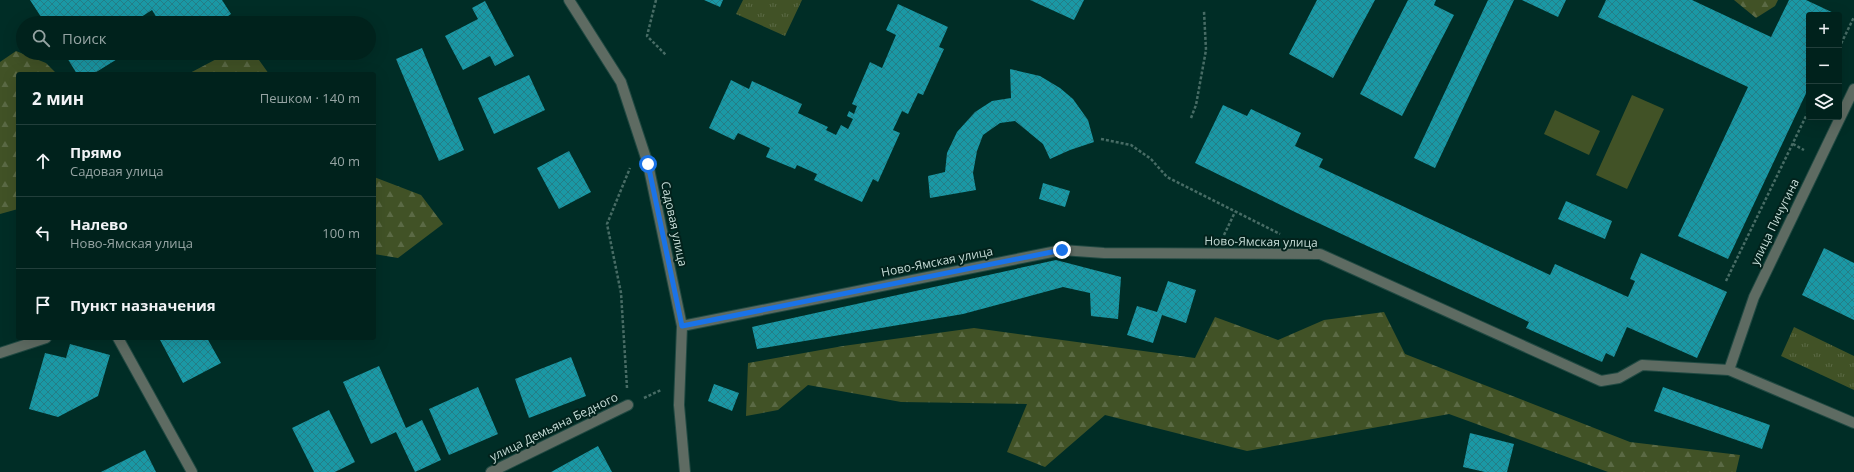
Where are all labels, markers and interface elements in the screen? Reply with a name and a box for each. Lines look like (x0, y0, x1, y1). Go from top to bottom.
map controls (1806, 12, 1842, 120)
button: + (1806, 12, 1842, 48)
search box (16, 16, 376, 60)
icon: search (30, 27, 52, 49)
text: Поиск (62, 28, 106, 48)
button: − (1806, 48, 1842, 84)
button: layers (1806, 84, 1842, 120)
text: 2 мин (32, 87, 84, 110)
text: Пешком · 140 m (260, 89, 360, 107)
text: Прямо (70, 142, 122, 162)
icon: ahead (32, 150, 54, 172)
text: 40 m (330, 152, 360, 170)
route start (639, 155, 657, 173)
text: Садовая улица (70, 162, 164, 180)
street label: улица Пичугина (1746, 176, 1803, 268)
street label: Садовая улица (657, 180, 692, 268)
text: Налево (70, 214, 128, 234)
icon: left (32, 222, 54, 244)
text: 100 m (322, 224, 360, 242)
street label: Ново-Ямская улица (1204, 232, 1318, 251)
text: Ново-Ямская улица (70, 234, 193, 252)
route end (1053, 241, 1071, 259)
street label: Ново-Ямская улица (880, 242, 994, 281)
icon: arrive (32, 294, 54, 316)
text: Пункт назначения (70, 295, 216, 315)
street label: улица Демьяна Бедного (487, 388, 621, 465)

